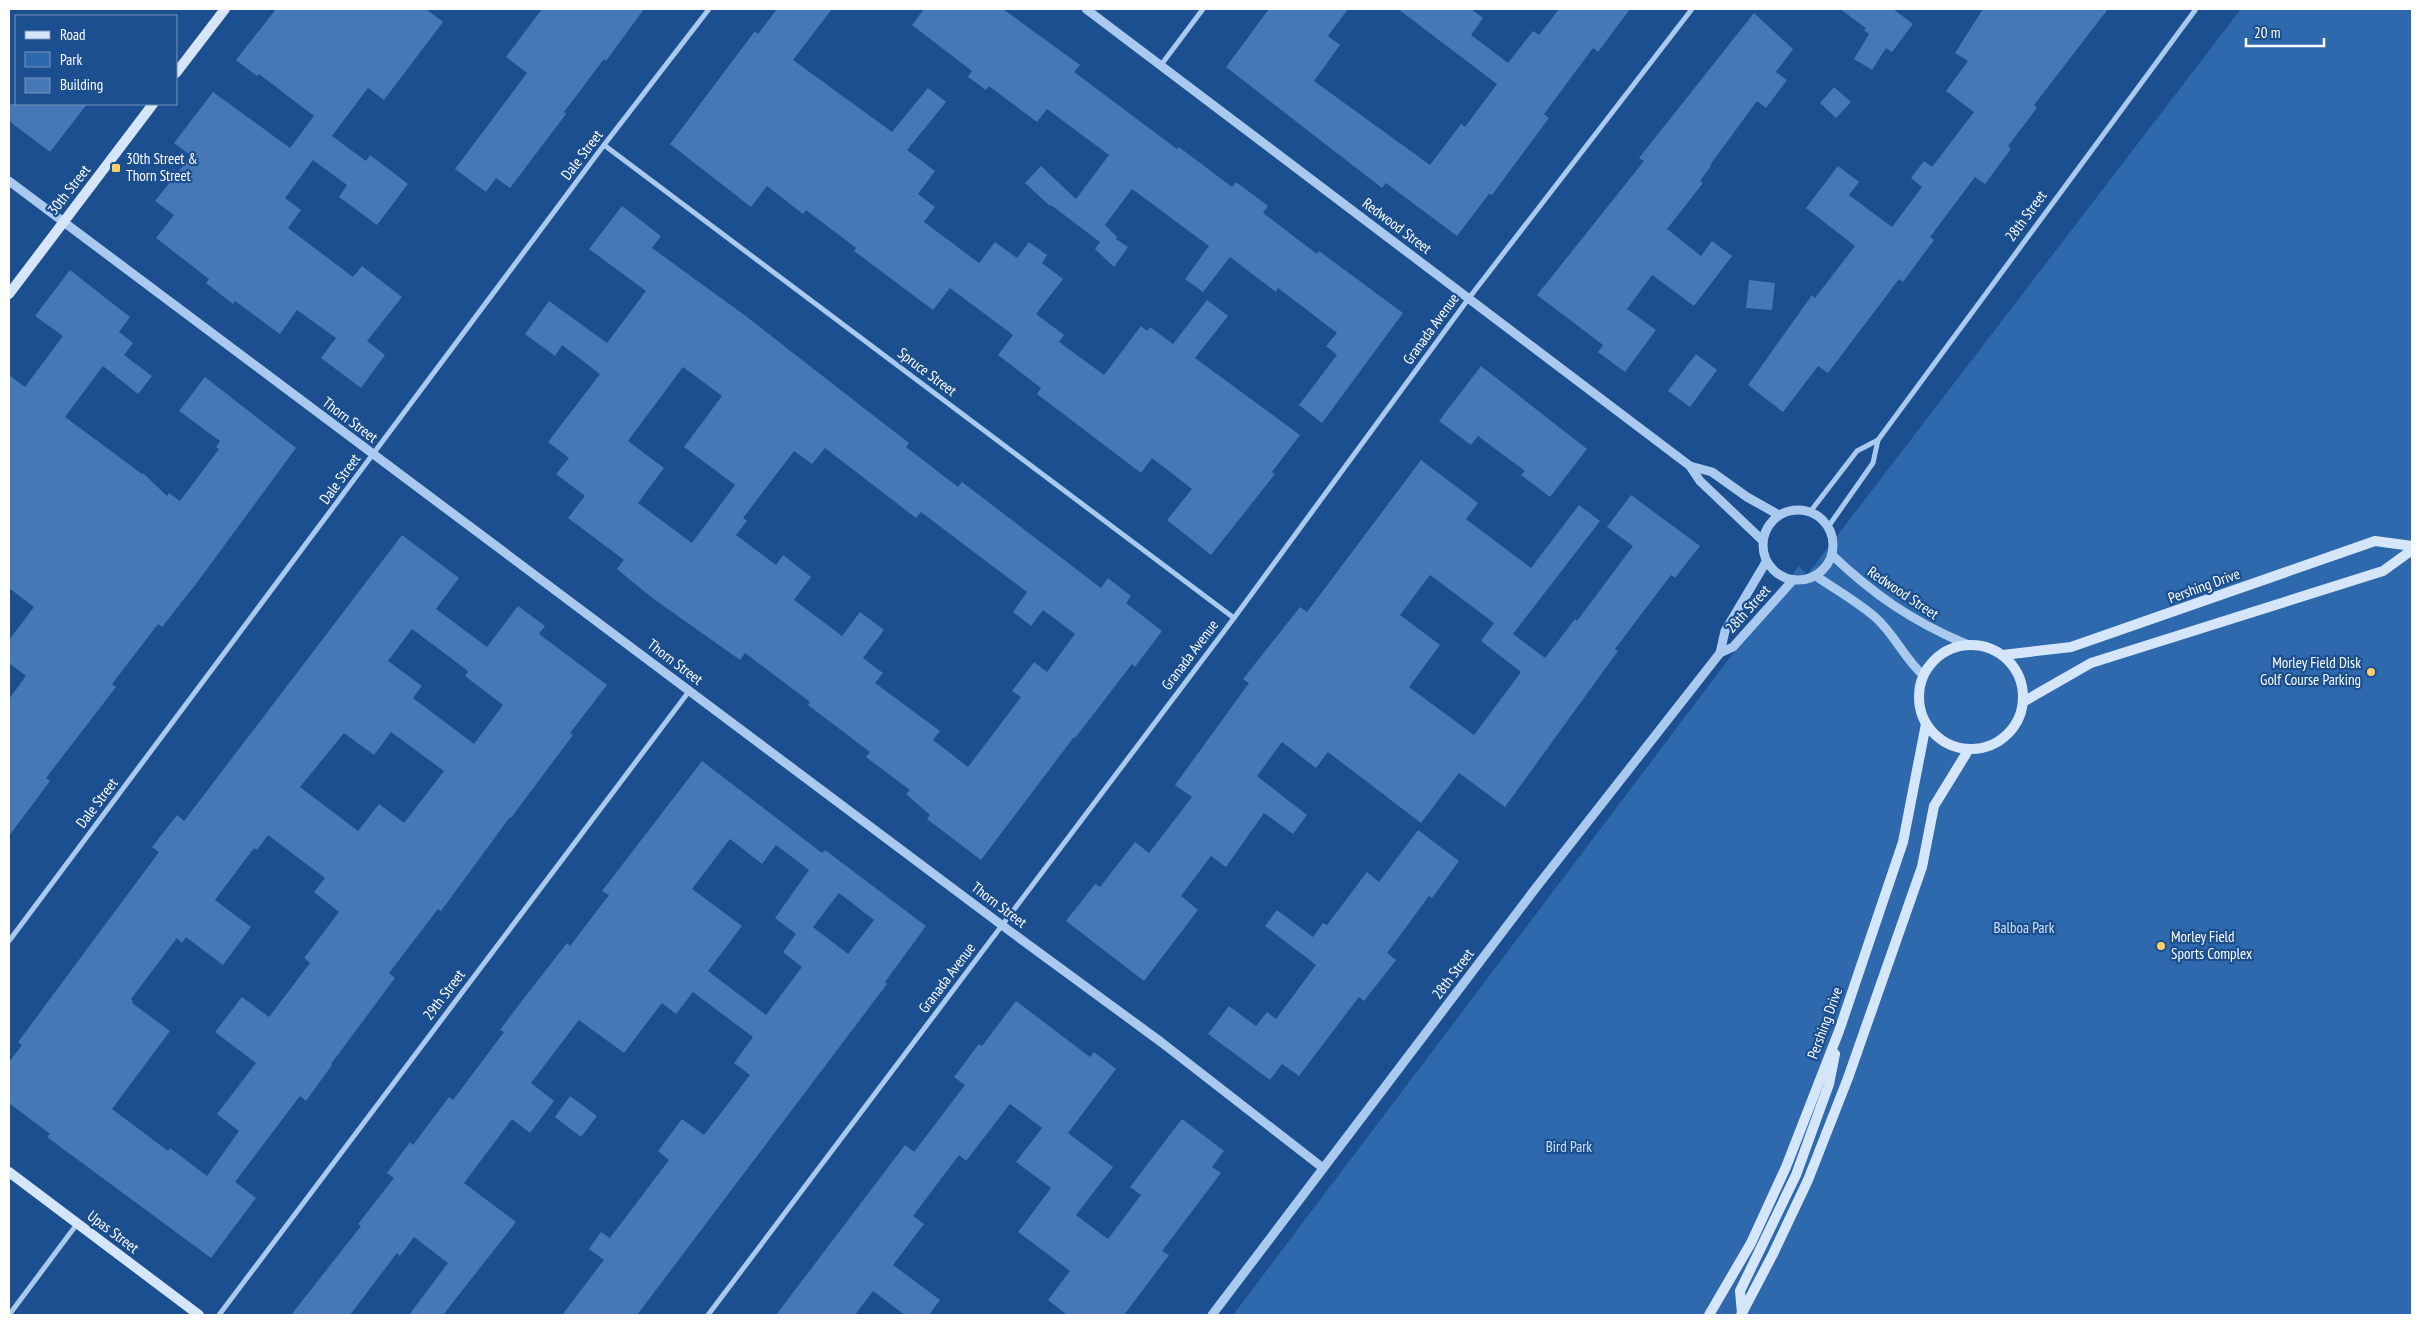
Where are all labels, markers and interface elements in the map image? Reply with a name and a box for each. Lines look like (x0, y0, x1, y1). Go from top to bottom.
legend (15, 15, 178, 105)
scale bar (2246, 15, 2324, 47)
text: 20 m (2254, 23, 2280, 42)
text: Road (60, 25, 86, 44)
text: Park (60, 50, 82, 69)
text: Building (60, 75, 103, 94)
street label: Dale Street (557, 126, 607, 183)
place label: 30th Street & Thorn Street (126, 149, 197, 185)
street label: 30th Street (43, 161, 94, 219)
marker: 30th Street & Thorn Street (110, 162, 122, 174)
street label: 28th Street (2001, 186, 2050, 245)
street label: Redwood Street (1359, 193, 1436, 258)
street label: Granada Avenue (1398, 289, 1463, 368)
street label: Spruce Street (894, 343, 961, 400)
street label: Thorn Street (319, 393, 382, 447)
street label: Dale Street (315, 450, 364, 508)
street label: Redwood Street (1864, 562, 1942, 623)
street label: Pershing Drive (2165, 564, 2242, 607)
street label: 28th Street (1721, 581, 1774, 637)
street label: Granada Avenue (1157, 616, 1222, 694)
street label: Thorn Street (644, 635, 707, 689)
place label: Morley Field Disk Golf Course Parking (2260, 653, 2361, 689)
marker: Morley Field Disk Golf Course Parking (2365, 666, 2377, 678)
street label: Dale Street (72, 774, 122, 831)
street label: Thorn Street (968, 878, 1031, 932)
park label: Balboa Park (1993, 918, 2055, 937)
place label: Morley Field Sports Complex (2171, 927, 2252, 963)
street label: Granada Avenue (914, 939, 979, 1017)
marker: Morley Field Sports Complex (2155, 940, 2167, 952)
street label: 28th Street (1427, 945, 1478, 1003)
street label: 29th Street (418, 966, 469, 1024)
street label: Pershing Drive (1803, 984, 1846, 1061)
park label: Bird Park (1546, 1137, 1592, 1156)
street label: Upas Street (84, 1206, 143, 1257)

